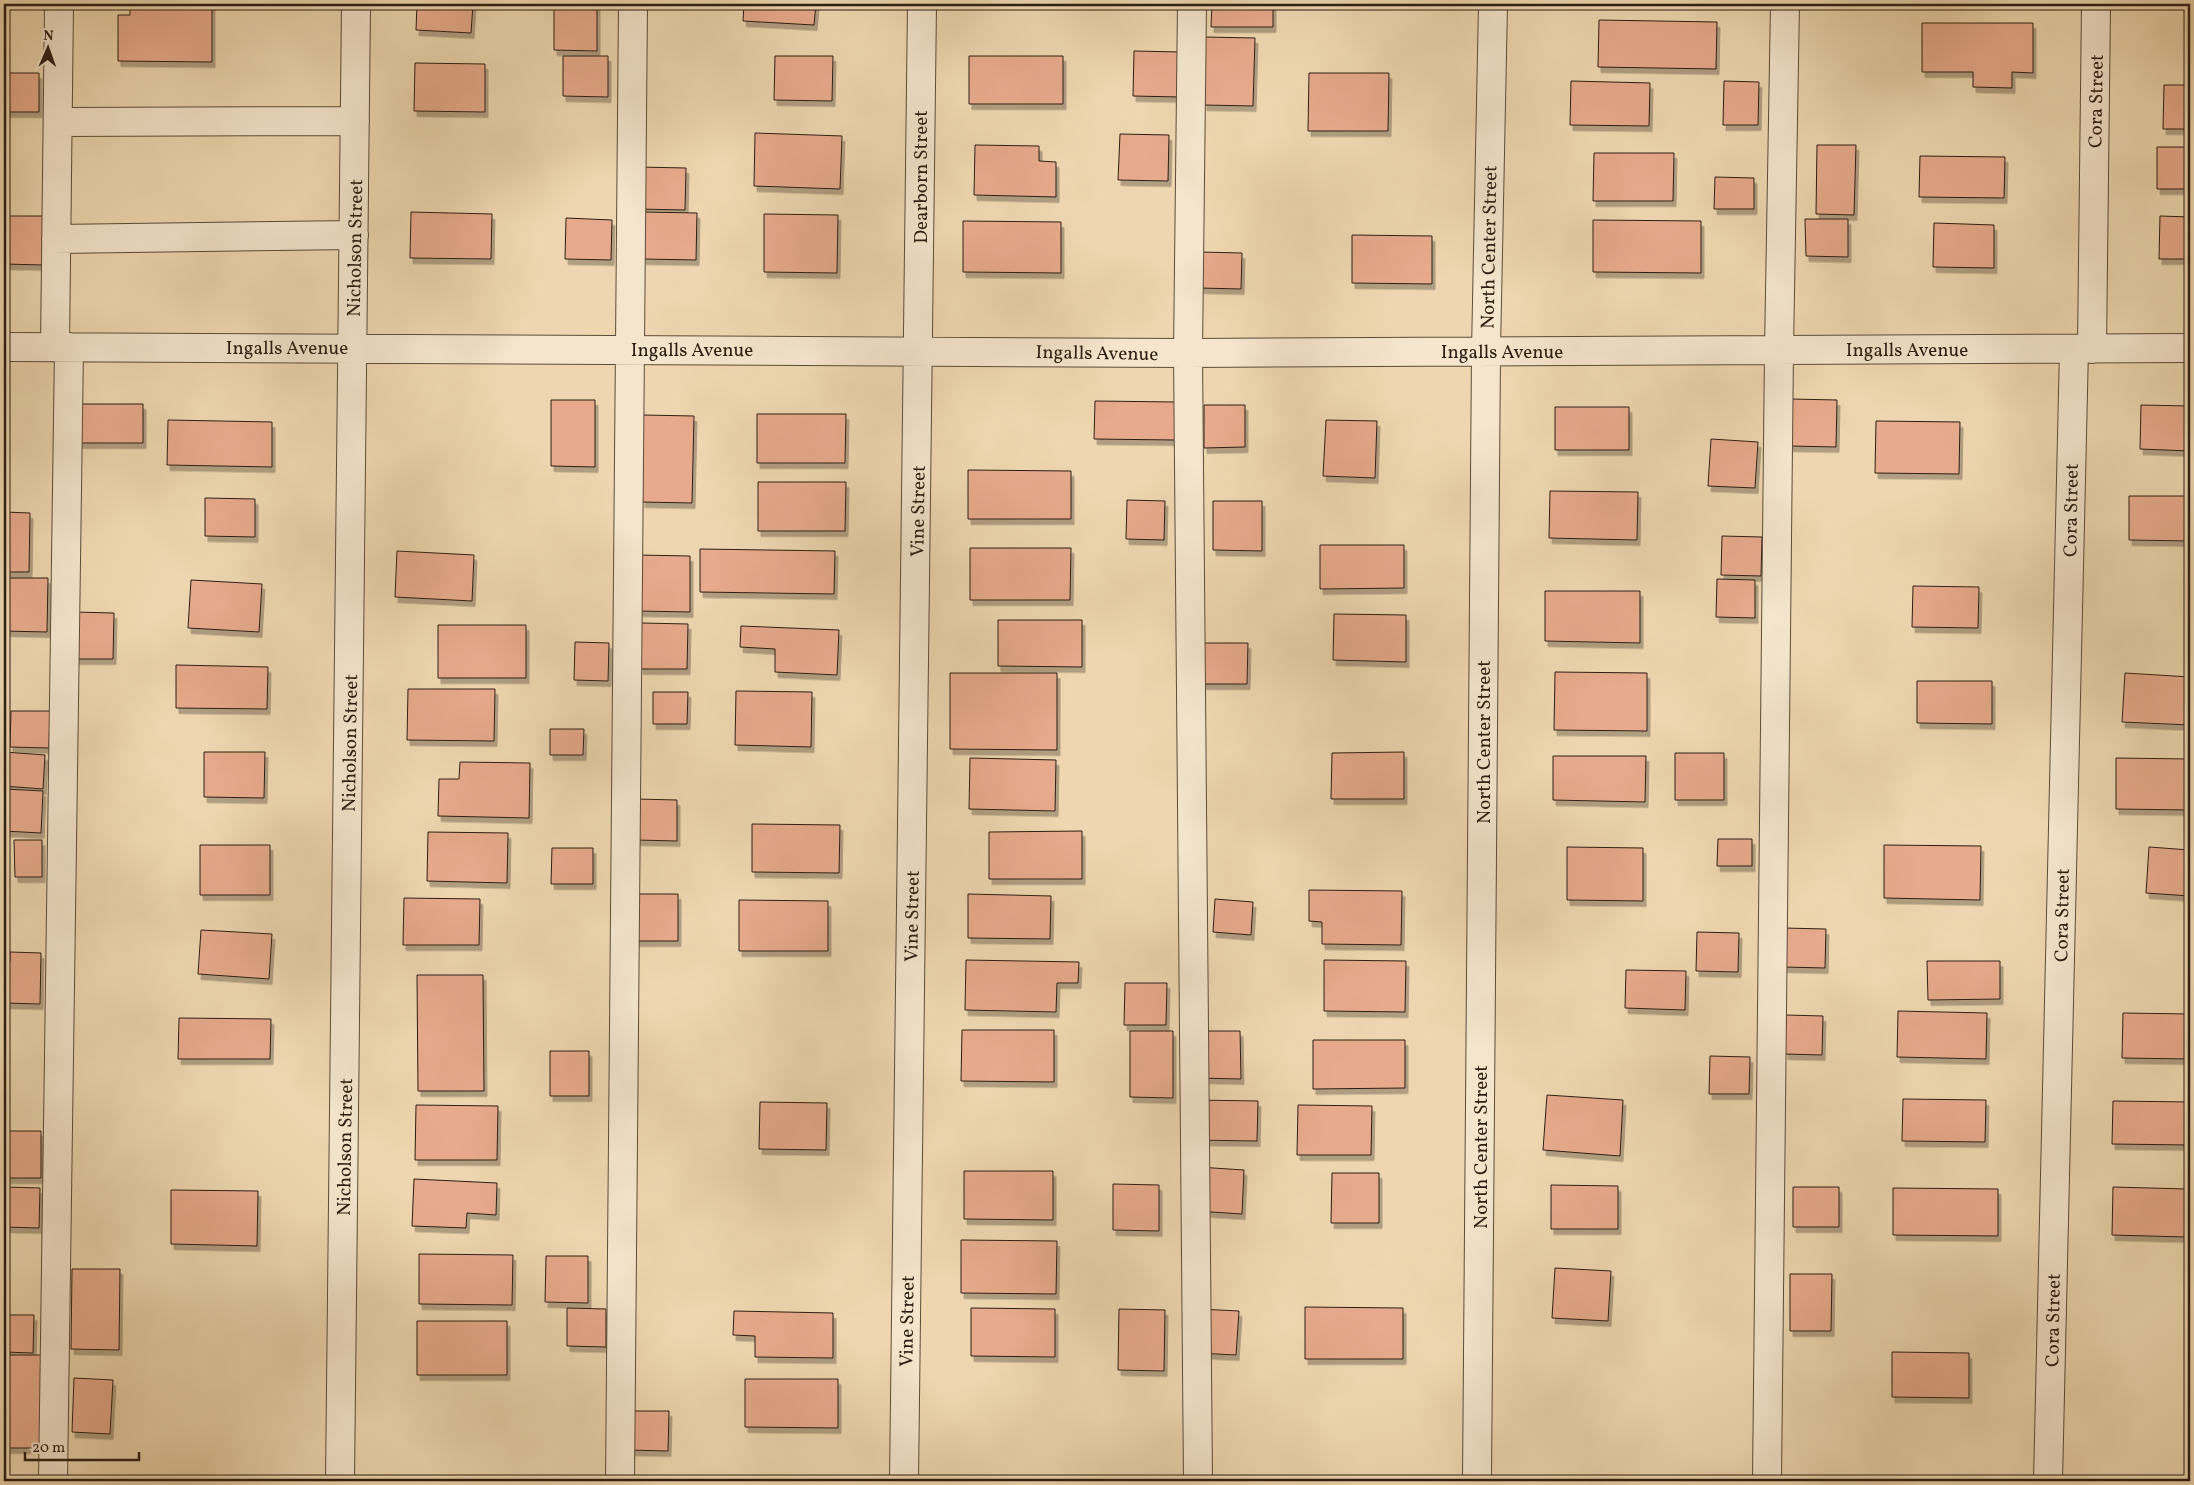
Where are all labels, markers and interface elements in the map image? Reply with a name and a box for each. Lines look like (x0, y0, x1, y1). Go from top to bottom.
north arrow (22, 22, 72, 72)
text: N (43, 27, 54, 46)
street label: Cora Street (2083, 54, 2111, 148)
street label: Dearborn Street (909, 110, 935, 244)
street label: North Center Street (1476, 165, 1504, 329)
street label: Nicholson Street (342, 179, 370, 317)
street label: Ingalls Avenue (226, 336, 348, 362)
street label: Ingalls Avenue (631, 338, 753, 364)
street label: Ingalls Avenue (1846, 338, 1968, 364)
street label: Ingalls Avenue (1035, 340, 1159, 368)
street label: Ingalls Avenue (1441, 340, 1563, 366)
street label: Cora Street (2058, 463, 2086, 557)
street label: Vine Street (905, 465, 933, 557)
street label: North Center Street (1472, 660, 1498, 824)
street label: Nicholson Street (337, 674, 365, 812)
street label: Cora Street (2049, 868, 2077, 962)
street label: Vine Street (899, 870, 927, 962)
street label: North Center Street (1469, 1065, 1495, 1229)
street label: Nicholson Street (332, 1078, 360, 1216)
street label: Cora Street (2040, 1273, 2068, 1367)
street label: Vine Street (894, 1275, 922, 1367)
scale bar (25, 1430, 139, 1462)
text: 20 m (32, 1438, 65, 1459)

